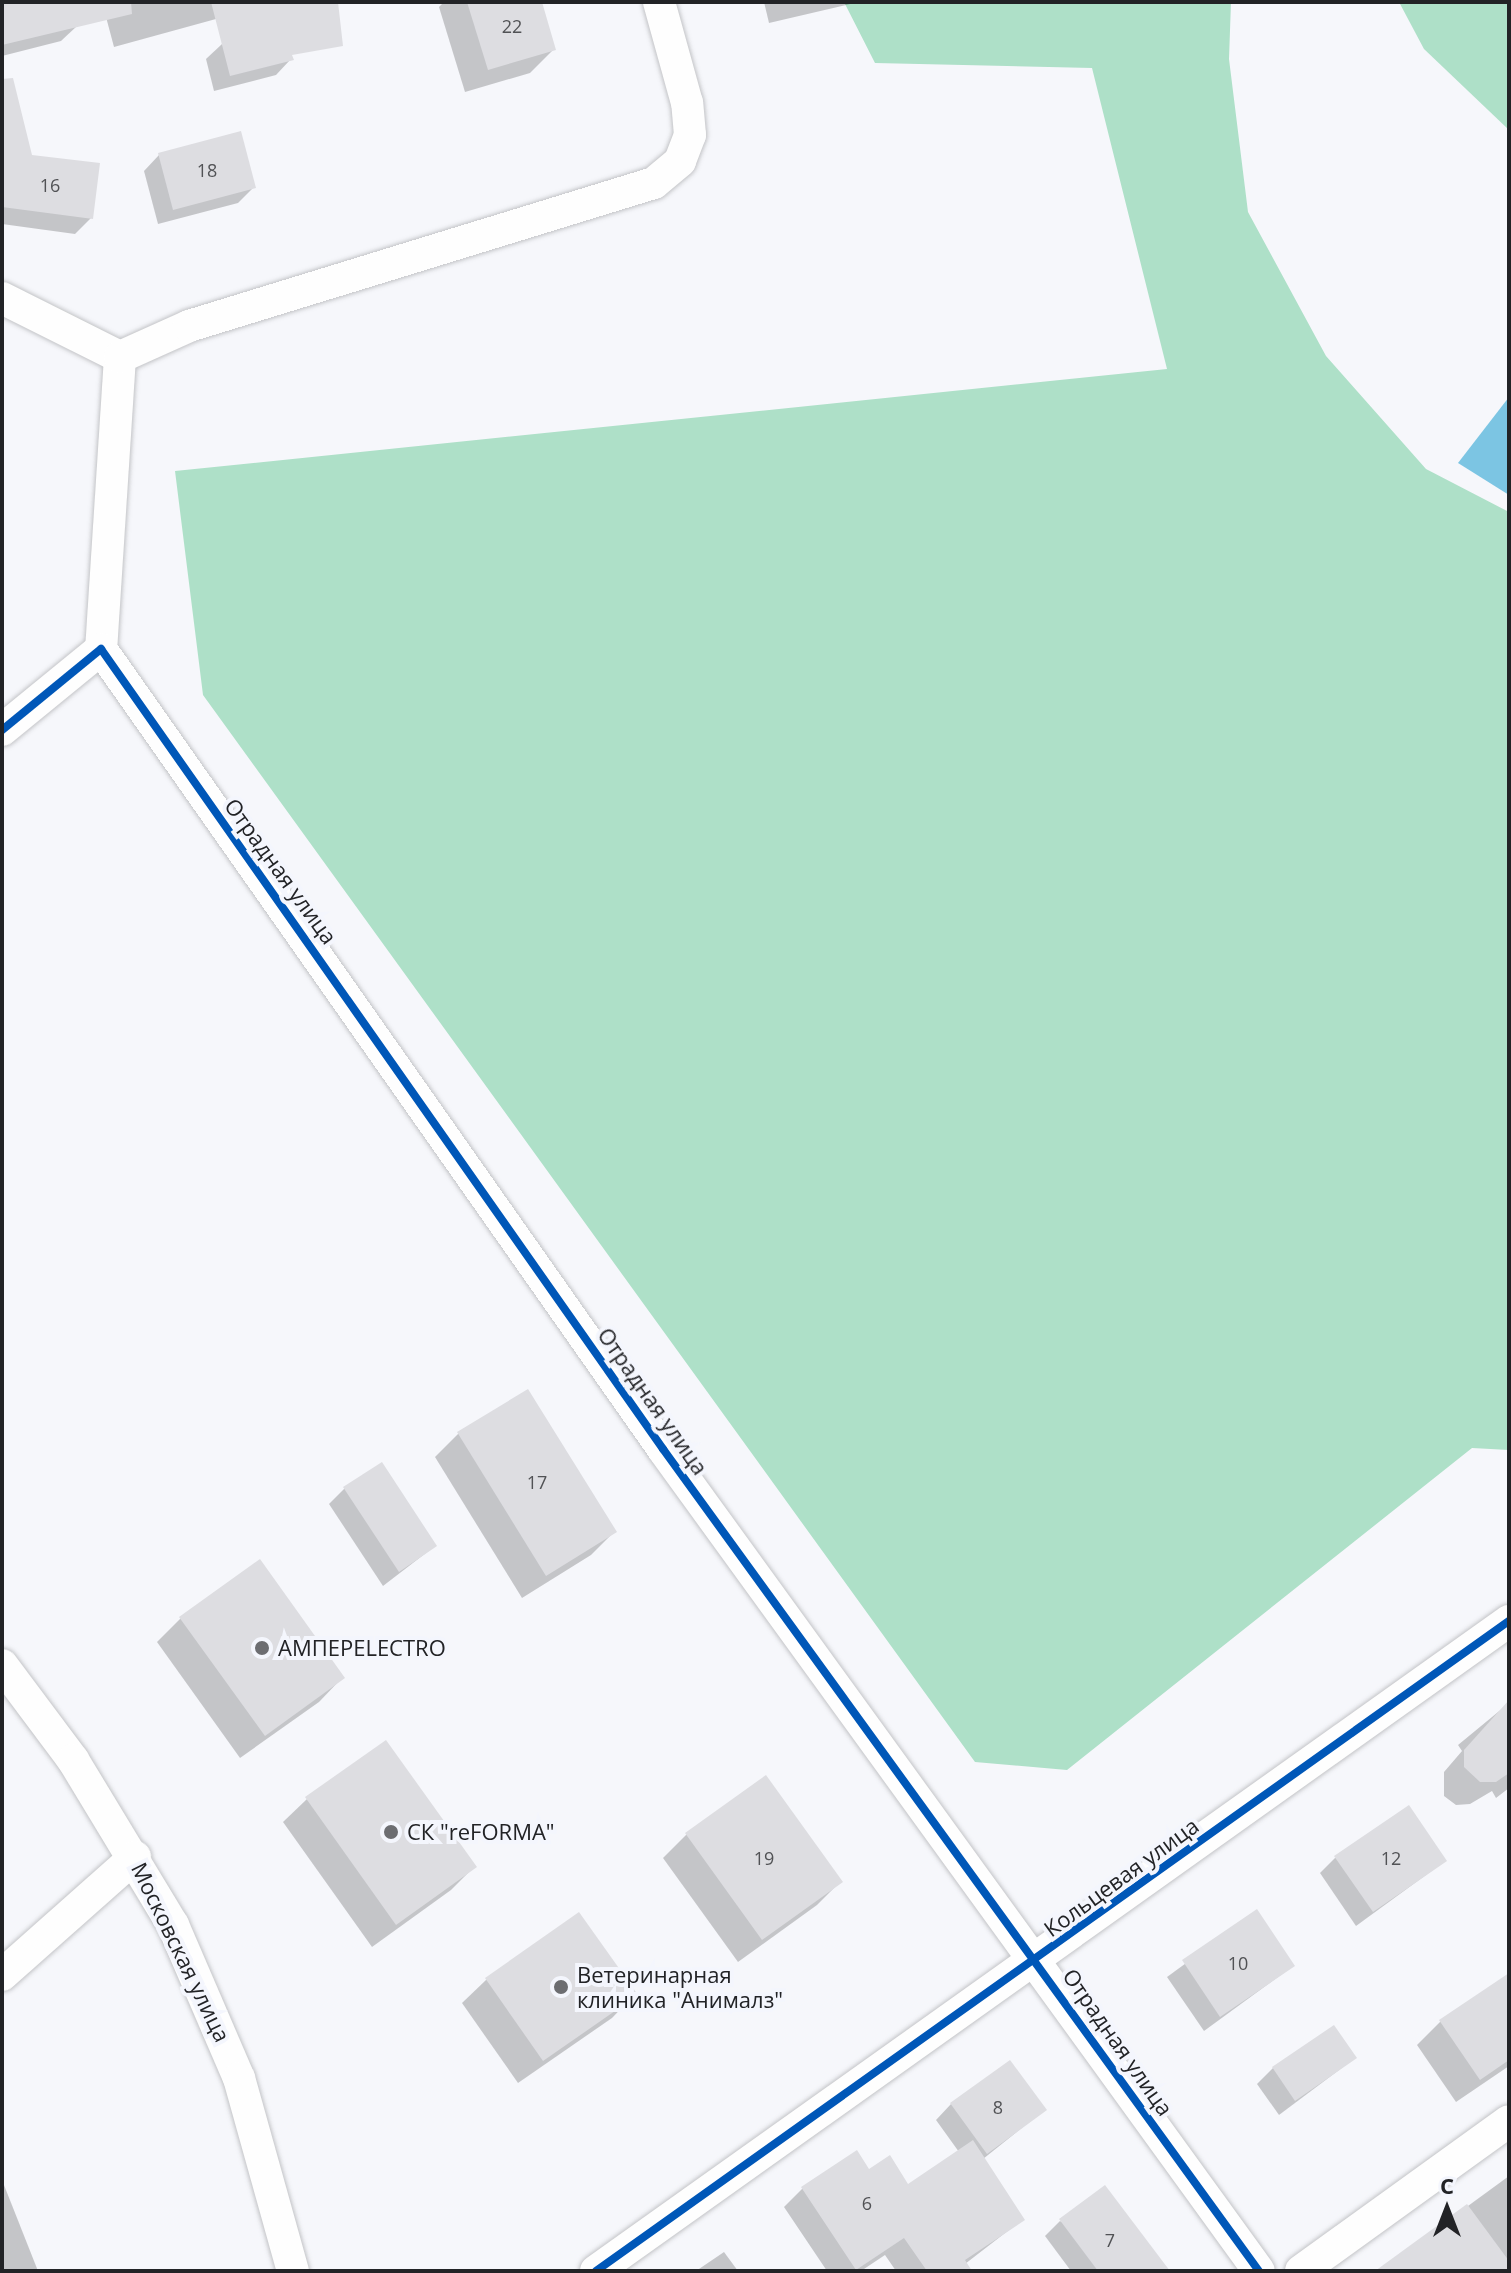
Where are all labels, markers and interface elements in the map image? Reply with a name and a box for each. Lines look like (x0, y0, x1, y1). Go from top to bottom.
house number: 22 (502, 15, 522, 37)
house number: 18 (197, 159, 217, 181)
house number: 16 (40, 174, 60, 196)
street label: Отрадная улица (219, 793, 343, 949)
street label: Отрадная улица (592, 1322, 714, 1480)
house number: 17 (527, 1471, 547, 1493)
place label: АМПЕРELECTRO (278, 1635, 446, 1661)
marker: АМПЕРELECTRO (253, 1639, 271, 1657)
street label: Кольцевая улица (1039, 1812, 1203, 1942)
place label: СК "reFORMA" (407, 1819, 555, 1845)
marker: СК "reFORMA" (382, 1823, 400, 1841)
house number: 19 (754, 1847, 774, 1869)
house number: 12 (1381, 1847, 1401, 1869)
street label: Московская улица (126, 1858, 236, 2046)
house number: 10 (1228, 1952, 1248, 1974)
place label: Ветеринарная клиника "Анималз" (577, 1961, 783, 2012)
street label: Отрадная улица (1057, 1963, 1179, 2121)
marker: Ветеринарная клиника "Анималз" (552, 1978, 570, 1996)
house number: 8 (993, 2096, 1003, 2118)
north arrow (1407, 2169, 1487, 2249)
text: С (1440, 2170, 1454, 2200)
house number: 6 (862, 2192, 872, 2214)
house number: 7 (1105, 2229, 1115, 2251)

